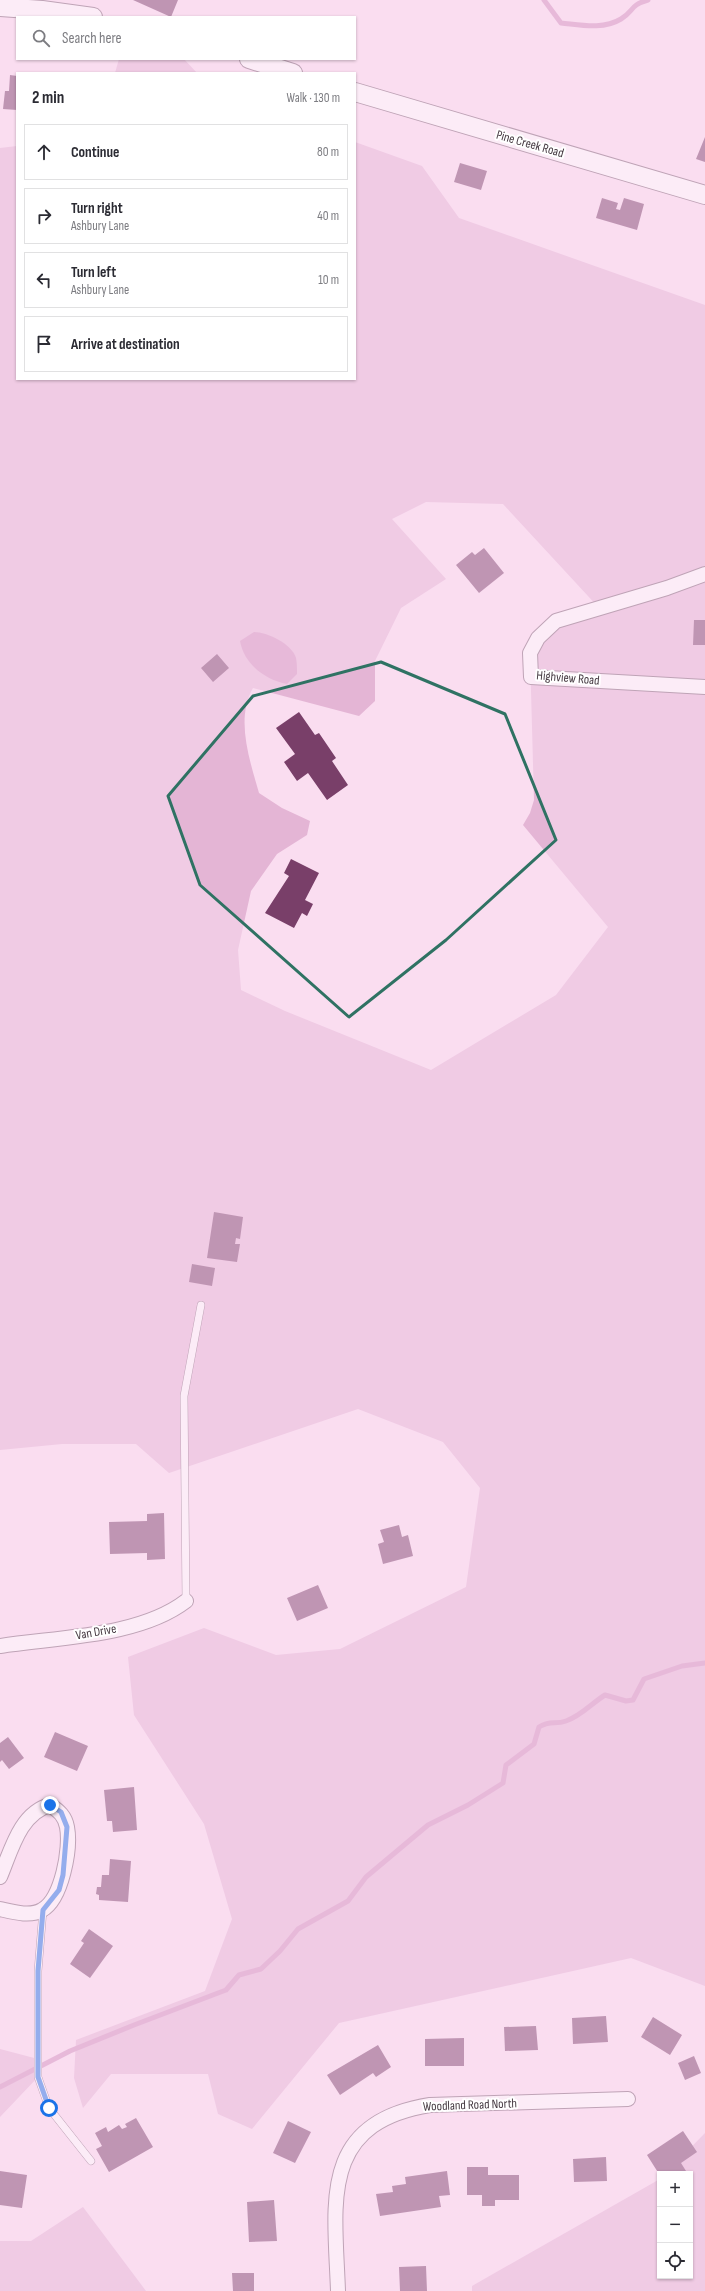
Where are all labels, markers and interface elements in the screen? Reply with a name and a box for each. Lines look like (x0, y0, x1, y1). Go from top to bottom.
search box (16, 16, 356, 60)
icon: search (30, 27, 52, 49)
text: Search here (62, 29, 122, 48)
text: 2 min (32, 88, 64, 108)
text: Walk · 130 m (287, 90, 340, 106)
street label: Pine Creek Road (494, 127, 566, 161)
icon: ahead (33, 141, 55, 163)
text: Continue (71, 143, 120, 162)
text: 80 m (317, 144, 339, 160)
text: Turn right (71, 199, 123, 218)
icon: right (33, 205, 55, 227)
text: 40 m (317, 208, 339, 224)
text: Ashbury Lane (71, 218, 129, 234)
text: Turn left (71, 263, 116, 282)
icon: left (33, 269, 55, 291)
text: 10 m (318, 272, 339, 288)
text: Ashbury Lane (71, 282, 129, 298)
icon: arrive (33, 333, 55, 355)
text: Arrive at destination (71, 335, 180, 354)
street label: Highview Road (536, 667, 600, 689)
street label: Van Drive (75, 1621, 117, 1643)
route end (41, 1796, 59, 1814)
street label: Woodland Road North (423, 2095, 517, 2115)
route start (40, 2099, 58, 2117)
map controls (657, 2171, 693, 2279)
button: + (657, 2171, 693, 2207)
button: − (657, 2207, 693, 2243)
button: locate (657, 2243, 693, 2279)

